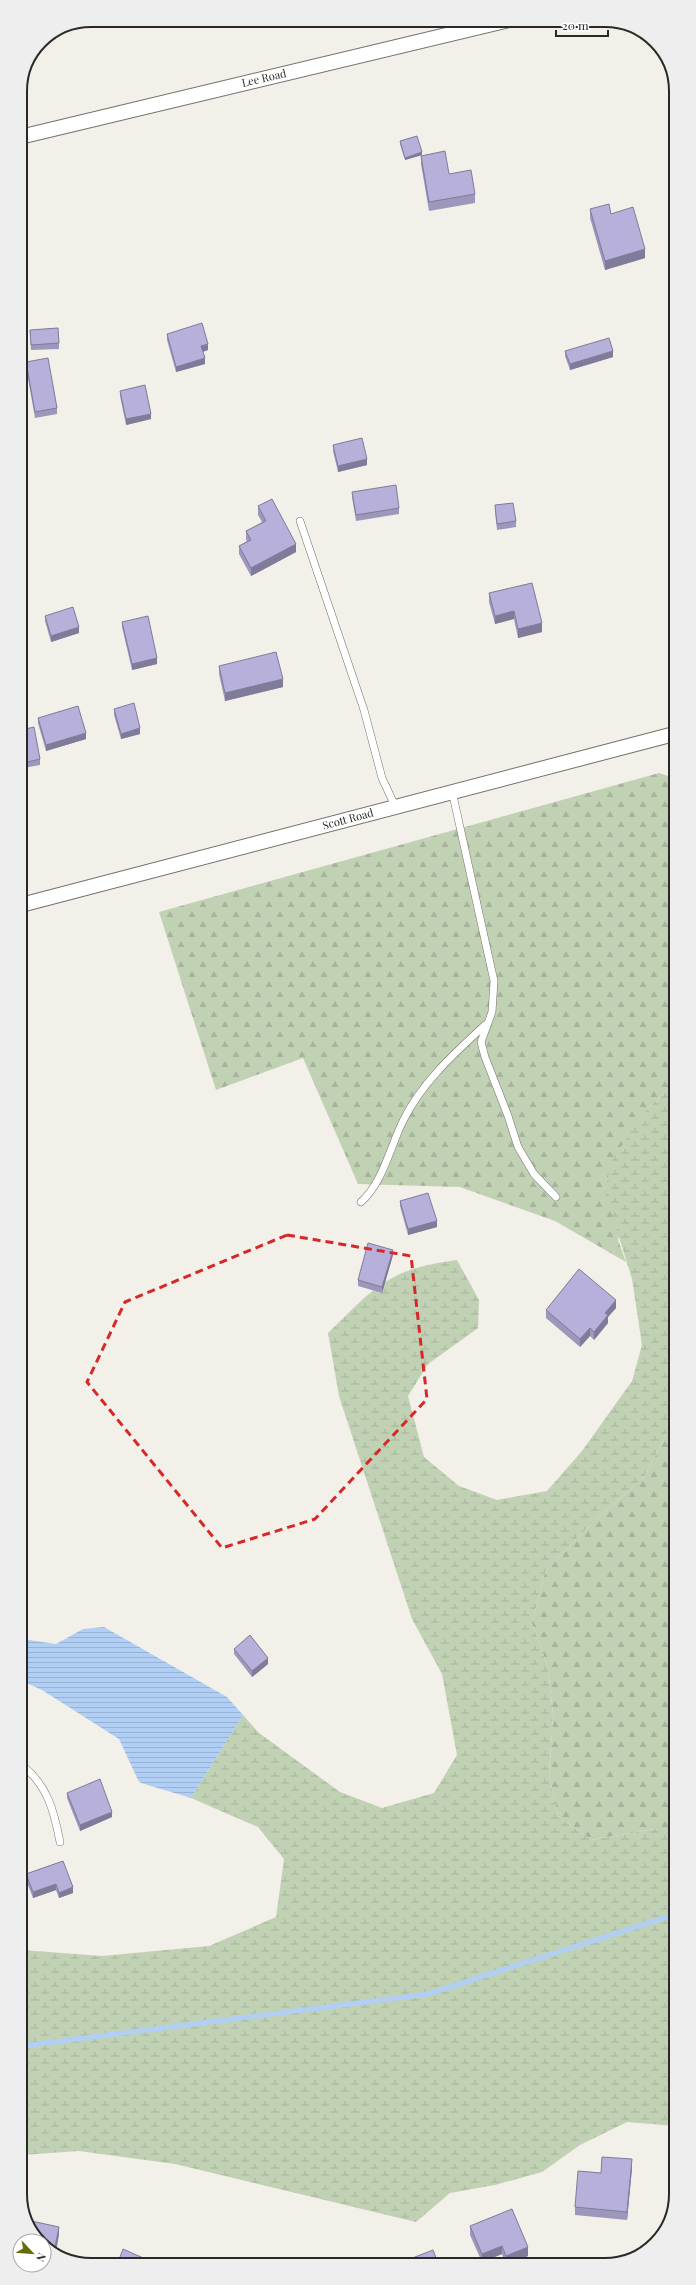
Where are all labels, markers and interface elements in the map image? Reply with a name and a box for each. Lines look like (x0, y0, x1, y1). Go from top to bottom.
scale bar (556, 12, 608, 38)
text: 20 m (562, 17, 589, 33)
street label: Lee Road (240, 65, 288, 90)
street label: Scott Road (321, 804, 376, 833)
north arrow (12, 2233, 52, 2273)
text: N (33, 2251, 50, 2265)

